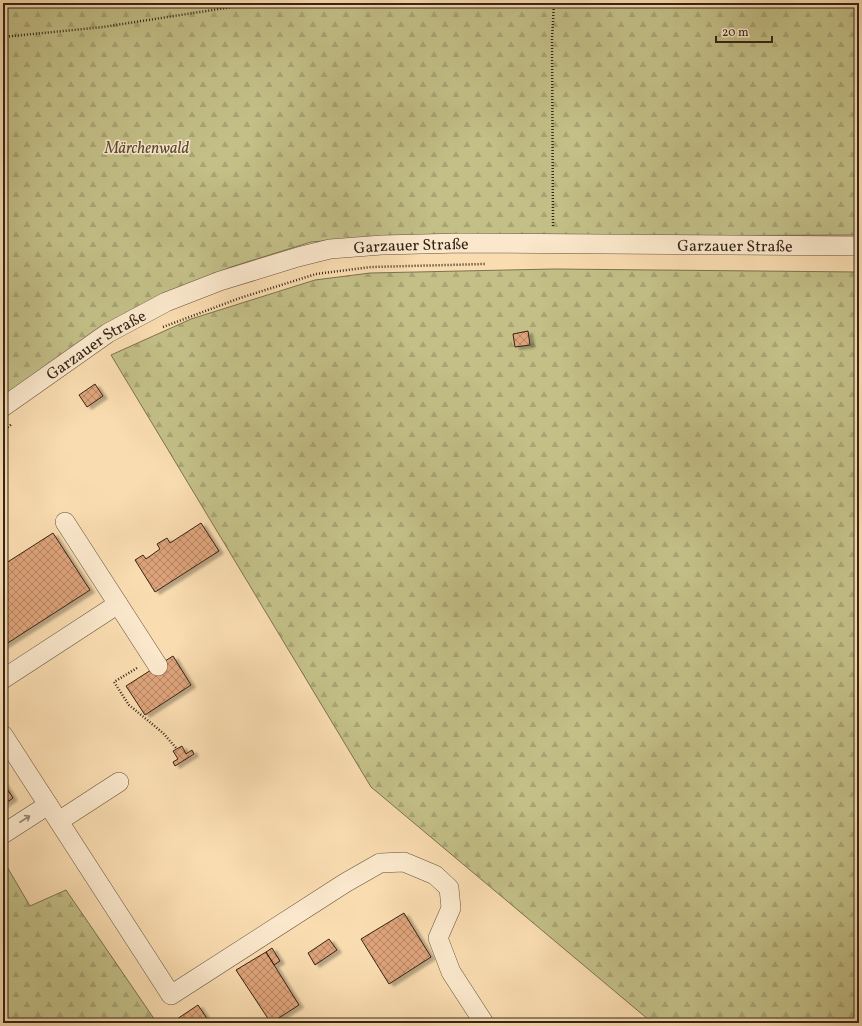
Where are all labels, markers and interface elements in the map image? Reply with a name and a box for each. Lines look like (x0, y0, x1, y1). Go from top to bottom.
scale bar (716, 18, 772, 44)
text: 20 m (722, 25, 749, 41)
park label: Märchenwald (104, 138, 190, 160)
street label: Garzauer Straße (353, 234, 469, 260)
street label: Garzauer Straße (677, 236, 793, 258)
street label: Garzauer Straße (42, 306, 150, 386)
one-way arrow (20, 815, 31, 824)

